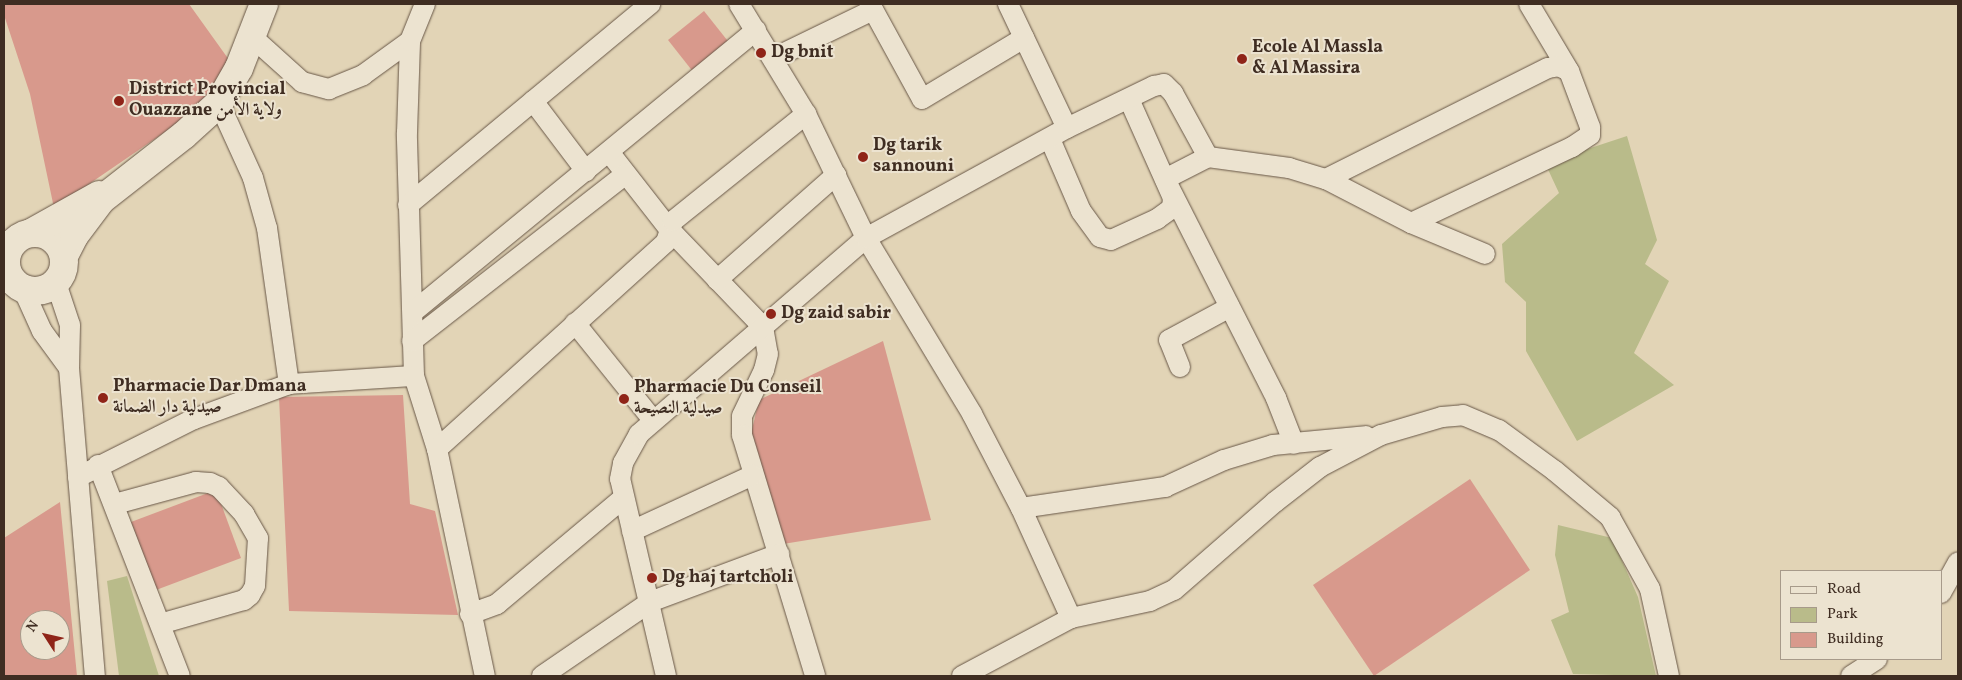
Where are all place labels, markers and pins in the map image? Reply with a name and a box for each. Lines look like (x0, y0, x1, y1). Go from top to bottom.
place label: Ecole Al Massla & Al Massira (1252, 38, 1383, 80)
place label: Dg bnit (771, 42, 833, 64)
marker: Dg bnit (755, 47, 767, 59)
marker: Ecole Al Massla & Al Massira (1236, 53, 1248, 65)
place label: District Provincial Ouazzane ولاية الأمن (129, 80, 286, 122)
marker: District Provincial Ouazzane ولاية الأمن (113, 95, 125, 107)
place label: Dg tarik sannouni (873, 136, 954, 178)
marker: Dg tarik sannouni (857, 151, 869, 163)
place label: Dg zaid sabir (781, 303, 891, 325)
marker: Dg zaid sabir (765, 308, 777, 320)
place label: Pharmacie Dar Dmana صيدلية دار الضمانة (113, 377, 306, 419)
place label: Pharmacie Du Conseil صيدلية النصيحة (634, 378, 822, 420)
marker: Pharmacie Dar Dmana صيدلية دار الضمانة (97, 392, 109, 404)
marker: Pharmacie Du Conseil صيدلية النصيحة (618, 393, 630, 405)
place label: Dg haj tartcholi (662, 567, 794, 589)
marker: Dg haj tartcholi (646, 572, 658, 584)

